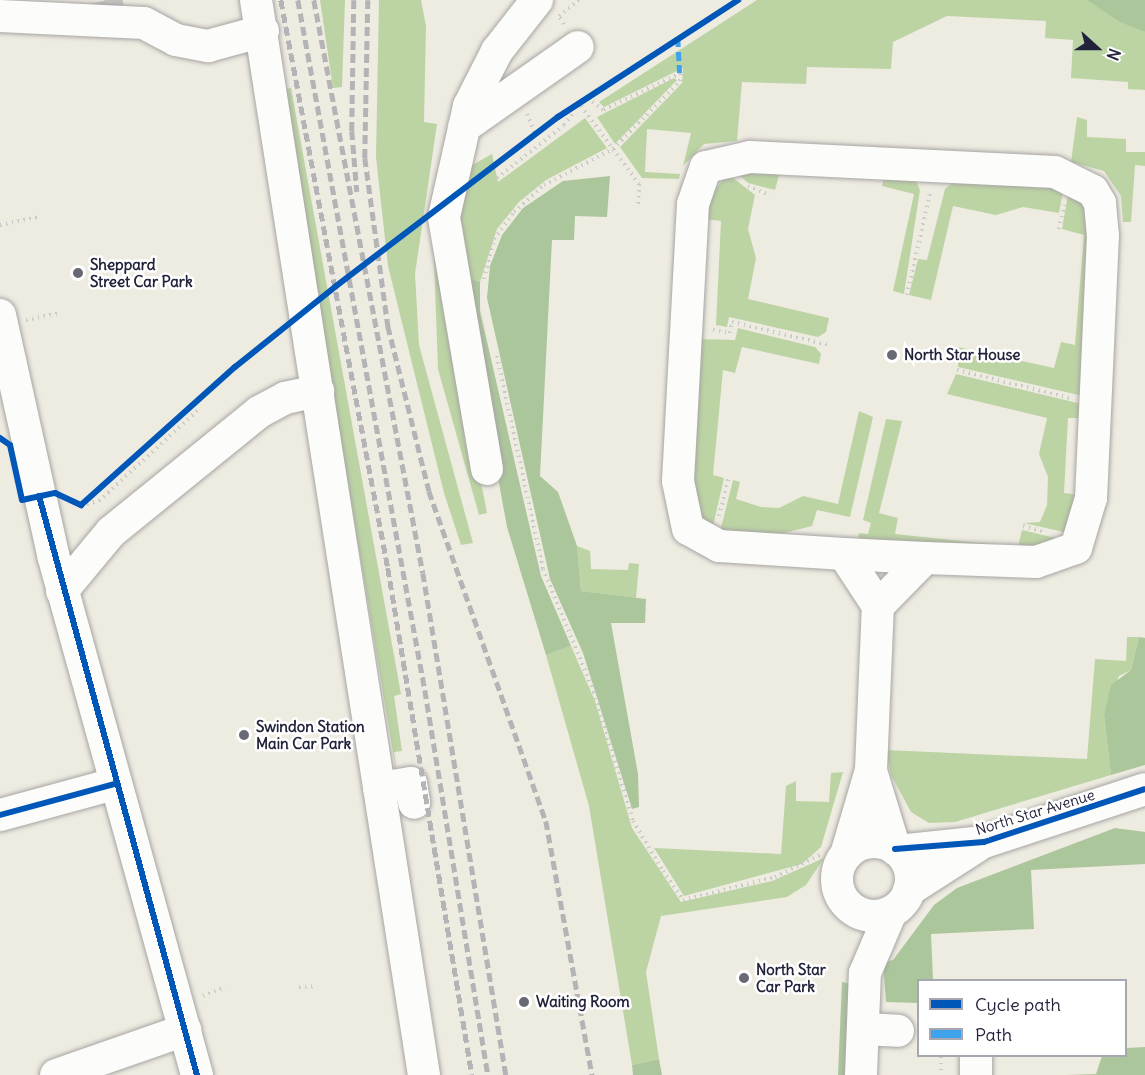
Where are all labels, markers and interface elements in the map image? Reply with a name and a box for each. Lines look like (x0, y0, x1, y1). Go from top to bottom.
north arrow (1067, 18, 1127, 78)
text: N (1102, 46, 1125, 63)
place label: Sheppard Street Car Park (90, 255, 193, 290)
marker: Sheppard Street Car Park (71, 266, 85, 280)
place label: North Star House (904, 346, 1020, 364)
marker: North Star House (885, 348, 899, 362)
place label: Swindon Station Main Car Park (256, 717, 365, 752)
marker: Swindon Station Main Car Park (237, 728, 251, 742)
street label: North Star Avenue (973, 785, 1097, 839)
place label: North Star Car Park (756, 960, 826, 995)
marker: North Star Car Park (737, 971, 751, 985)
legend (917, 979, 1127, 1057)
place label: Waiting Room (536, 993, 630, 1011)
text: Cycle path (975, 993, 1061, 1016)
marker: Waiting Room (517, 995, 531, 1009)
text: Path (975, 1023, 1012, 1046)

